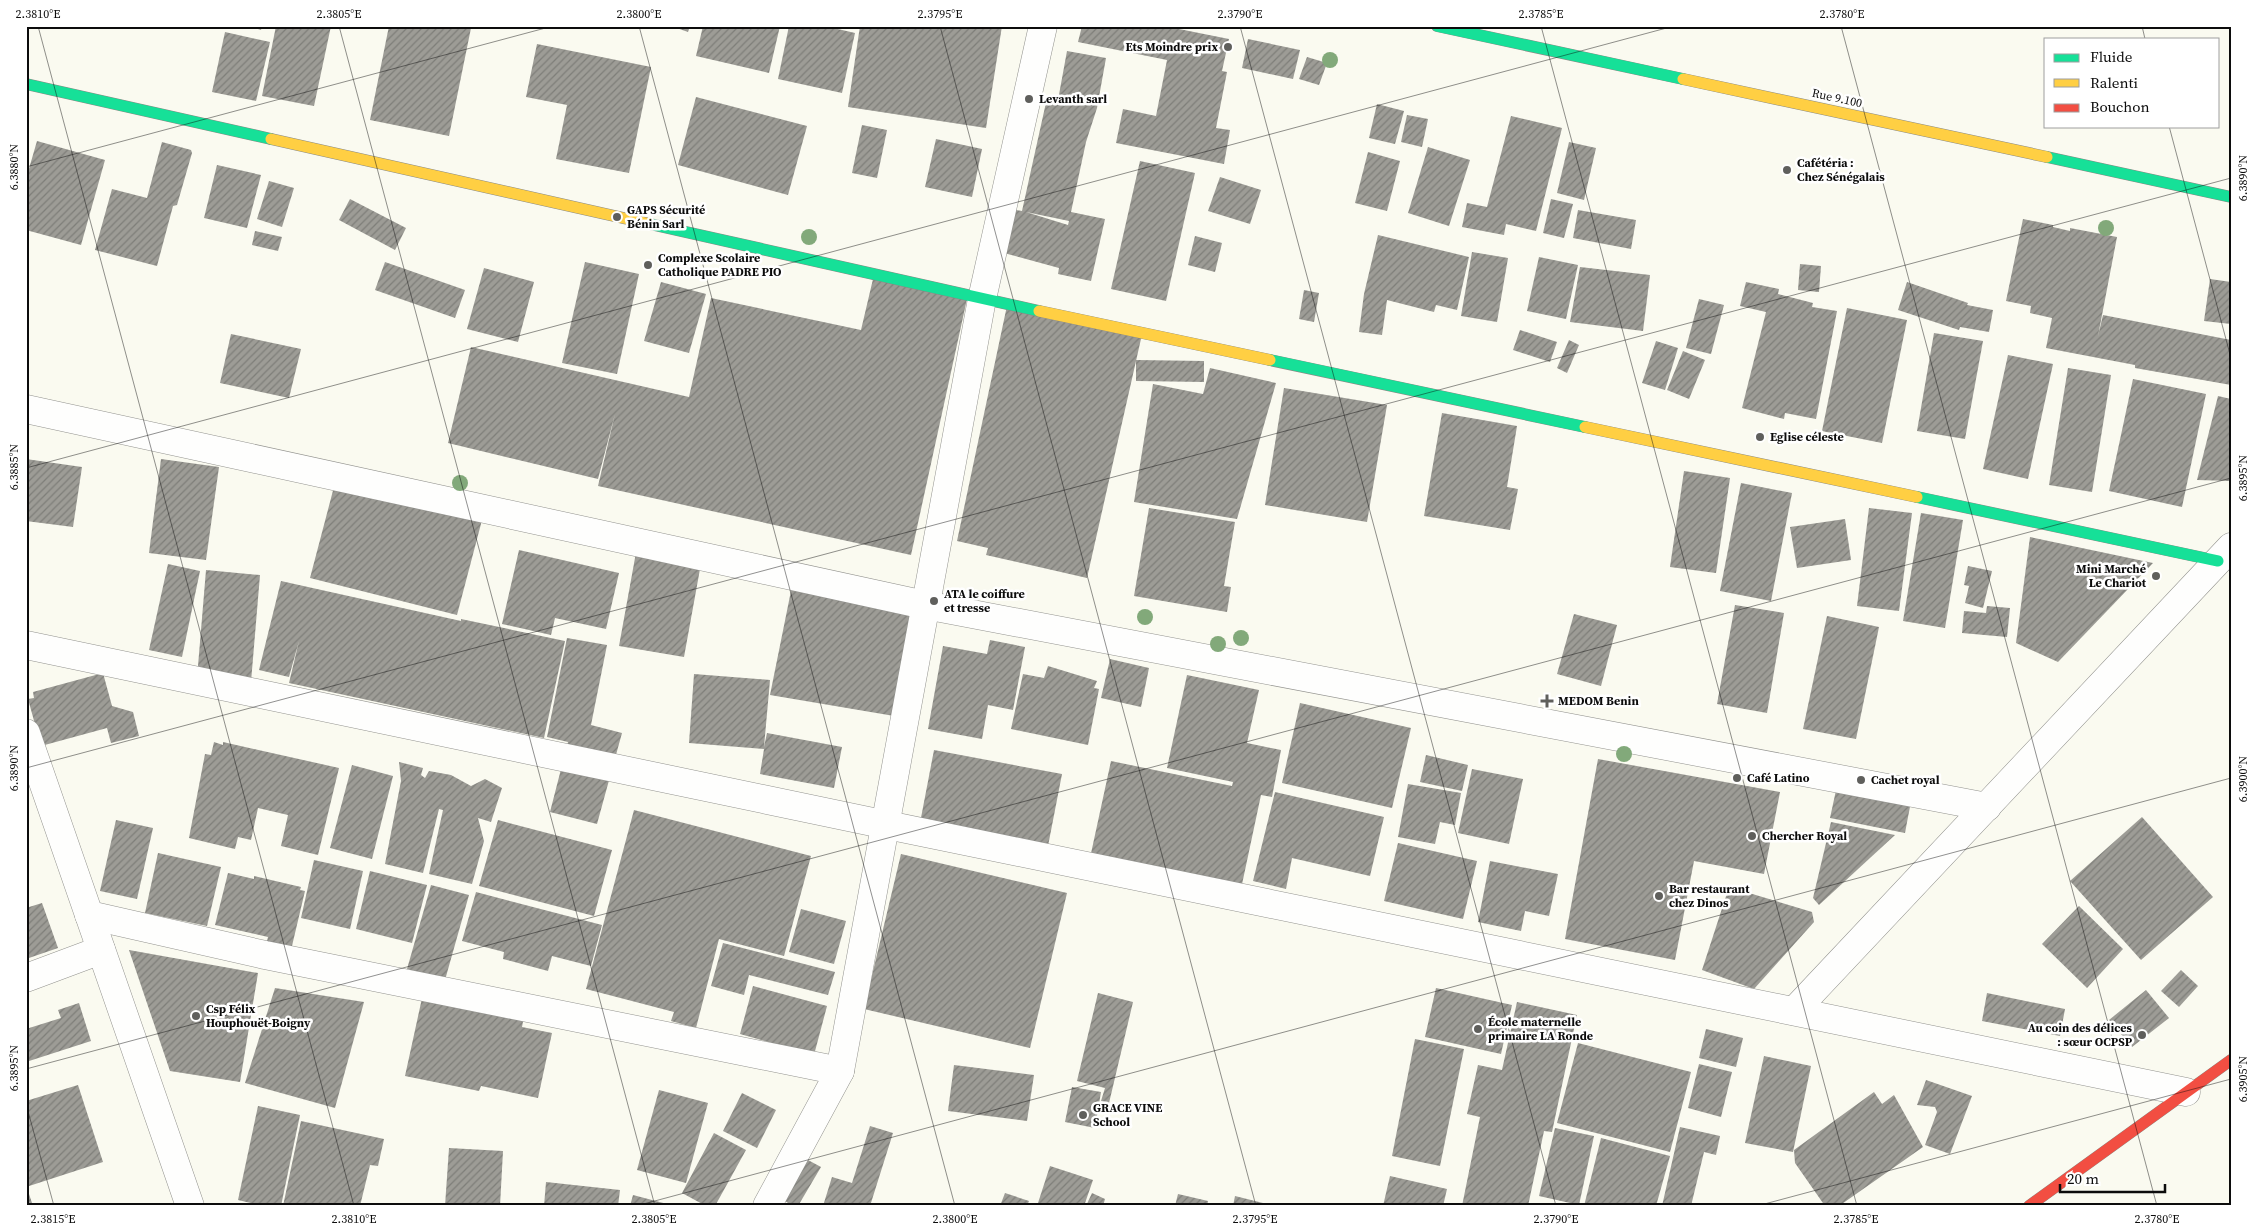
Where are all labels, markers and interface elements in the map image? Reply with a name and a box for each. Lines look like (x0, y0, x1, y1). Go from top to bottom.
text: 2.3810°E (16, 6, 60, 22)
text: 2.3805°E (317, 6, 361, 22)
text: 2.3800°E (617, 6, 661, 22)
text: 2.3795°E (918, 6, 962, 22)
text: 2.3790°E (1218, 6, 1262, 22)
text: 2.3785°E (1519, 6, 1563, 22)
text: 2.3780°E (1820, 6, 1864, 22)
legend (2044, 38, 2220, 128)
place label: Ets Moindre prix (1126, 39, 1218, 55)
marker: Ets Moindre prix (1222, 41, 1234, 53)
text: Fluide (2090, 46, 2133, 67)
text: Ralenti (2090, 72, 2138, 93)
street label: Rue 9.100 (1810, 85, 1864, 111)
place label: Levanth sarl (1039, 91, 1107, 107)
marker: Levanth sarl (1023, 93, 1035, 105)
text: Bouchon (2090, 96, 2150, 117)
text: 6.3880°N (6, 144, 22, 190)
place label: Cafétéria : Chez Sénégalais (1797, 155, 1885, 185)
text: 6.3890°N (2235, 155, 2251, 201)
marker: Cafétéria : Chez Sénégalais (1781, 164, 1793, 176)
place label: GAPS Sécurité Bénin Sarl (627, 202, 705, 232)
marker: GAPS Sécurité Bénin Sarl (611, 211, 623, 223)
place label: Complexe Scolaire Catholique PADRE PIO (658, 250, 782, 280)
marker: Complexe Scolaire Catholique PADRE PIO (642, 259, 654, 271)
place label: Eglise céleste (1770, 429, 1844, 445)
marker: Eglise céleste (1754, 431, 1766, 443)
text: 6.3885°N (6, 444, 22, 490)
text: 6.3895°N (2235, 455, 2251, 501)
place label: Mini Marché Le Chariot (2076, 561, 2147, 591)
marker: Mini Marché Le Chariot (2150, 570, 2162, 582)
place label: ATA le coiffure et tresse (944, 586, 1025, 616)
marker: ATA le coiffure et tresse (928, 595, 940, 607)
place label: MEDOM Benin (1558, 693, 1639, 709)
marker: MEDOM Benin (1540, 694, 1554, 708)
text: 6.3890°N (6, 745, 22, 791)
text: 6.3900°N (2235, 756, 2251, 802)
place label: Café Latino (1747, 770, 1810, 786)
marker: Café Latino (1731, 772, 1743, 784)
place label: Cachet royal (1871, 772, 1940, 788)
marker: Cachet royal (1855, 774, 1867, 786)
place label: Chercher Royal (1762, 828, 1847, 844)
marker: Chercher Royal (1746, 830, 1758, 842)
place label: Bar restaurant chez Dinos (1669, 881, 1750, 911)
marker: Bar restaurant chez Dinos (1653, 890, 1665, 902)
place label: Csp Félix Houphouët-Boigny (206, 1001, 311, 1031)
marker: Csp Félix Houphouët-Boigny (190, 1010, 202, 1022)
place label: École maternelle primaire LA Ronde (1488, 1014, 1593, 1044)
place label: Au coin des délices : sœur OCPSP (2028, 1020, 2133, 1050)
marker: École maternelle primaire LA Ronde (1472, 1023, 1484, 1035)
marker: Au coin des délices : sœur OCPSP (2136, 1029, 2148, 1041)
text: 6.3895°N (6, 1045, 22, 1091)
text: 6.3905°N (2235, 1056, 2251, 1102)
place label: GRACE VINE School (1093, 1100, 1162, 1130)
marker: GRACE VINE School (1077, 1109, 1089, 1121)
scale bar (2060, 1162, 2164, 1194)
text: 20 m (2067, 1168, 2099, 1189)
text: 2.3815°E (31, 1211, 75, 1227)
text: 2.3810°E (332, 1211, 376, 1227)
text: 2.3805°E (632, 1211, 676, 1227)
text: 2.3800°E (933, 1211, 977, 1227)
text: 2.3795°E (1233, 1211, 1277, 1227)
text: 2.3790°E (1534, 1211, 1578, 1227)
text: 2.3785°E (1834, 1211, 1878, 1227)
text: 2.3780°E (2135, 1211, 2179, 1227)

